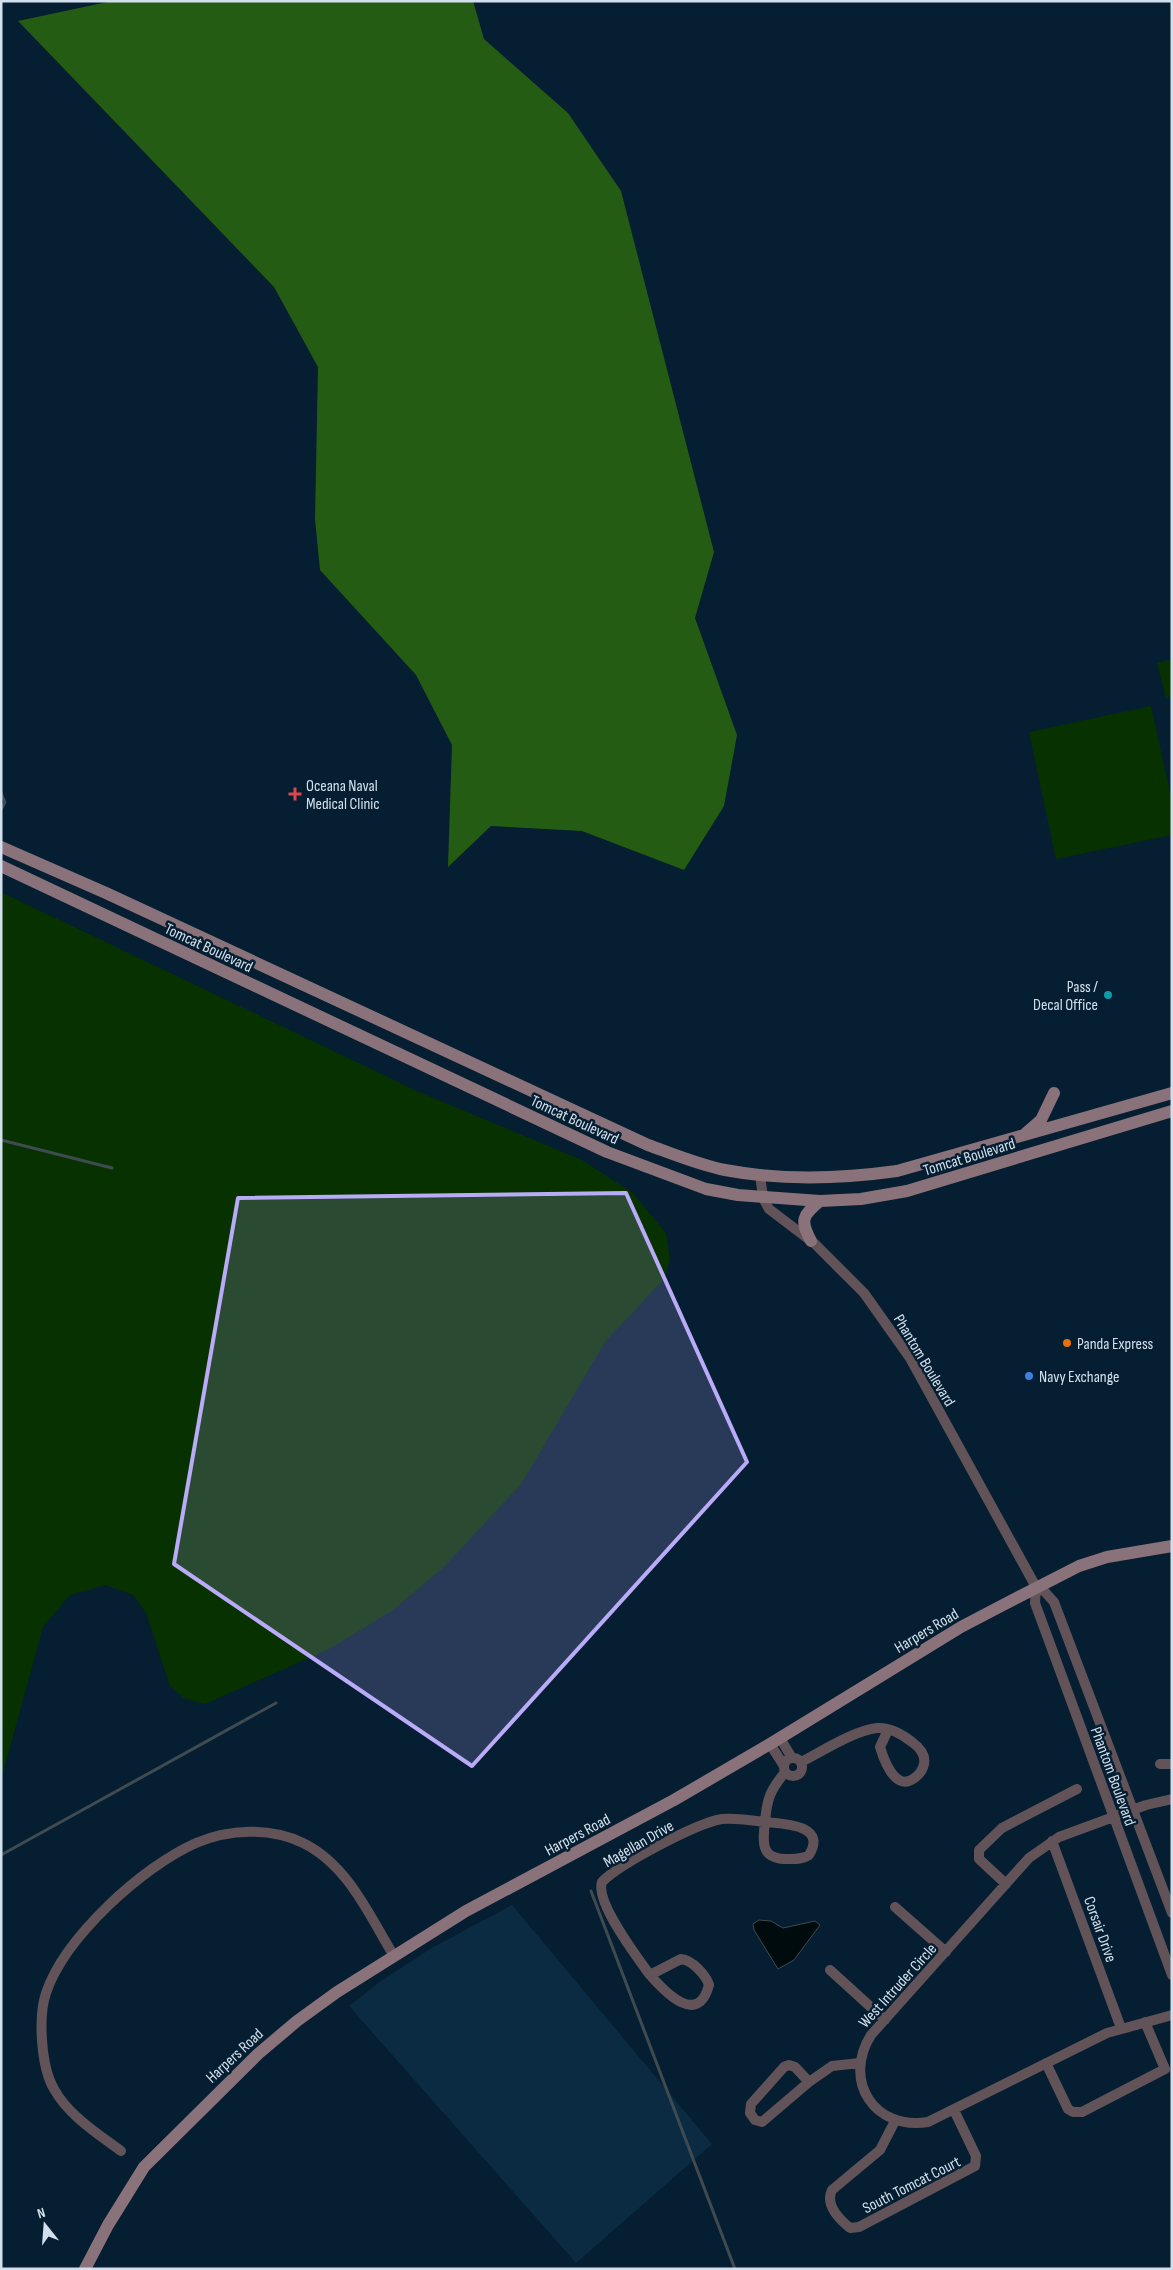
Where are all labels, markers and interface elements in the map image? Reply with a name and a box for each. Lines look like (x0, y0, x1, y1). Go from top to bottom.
place label: Oceana Naval Medical Clinic (306, 777, 380, 814)
marker: Oceana Naval Medical Clinic (288, 787, 302, 801)
street label: Tomcat Boulevard (161, 920, 255, 977)
place label: Pass / Decal Office (1033, 978, 1098, 1015)
marker: Pass / Decal Office (1102, 989, 1114, 1001)
street label: Tomcat Boulevard (527, 1092, 621, 1149)
street label: Tomcat Boulevard (921, 1134, 1018, 1180)
street label: Phantom Boulevard (889, 1311, 959, 1410)
place label: Panda Express (1077, 1335, 1153, 1354)
marker: Panda Express (1061, 1337, 1073, 1349)
place label: Navy Exchange (1039, 1368, 1119, 1387)
marker: Navy Exchange (1023, 1370, 1035, 1382)
street label: Harpers Road (891, 1605, 962, 1658)
street label: Phantom Boulevard (1086, 1724, 1139, 1829)
street label: Harpers Road (542, 1810, 614, 1860)
street label: Magellan Drive (600, 1817, 677, 1872)
street label: Corsair Drive (1079, 1894, 1120, 1965)
street label: West Intruder Circle (855, 1940, 941, 2032)
street label: Harpers Road (202, 2025, 268, 2087)
street label: South Tomcat Court (860, 2152, 964, 2218)
north arrow (20, 2200, 70, 2250)
text: N (35, 2204, 47, 2222)

